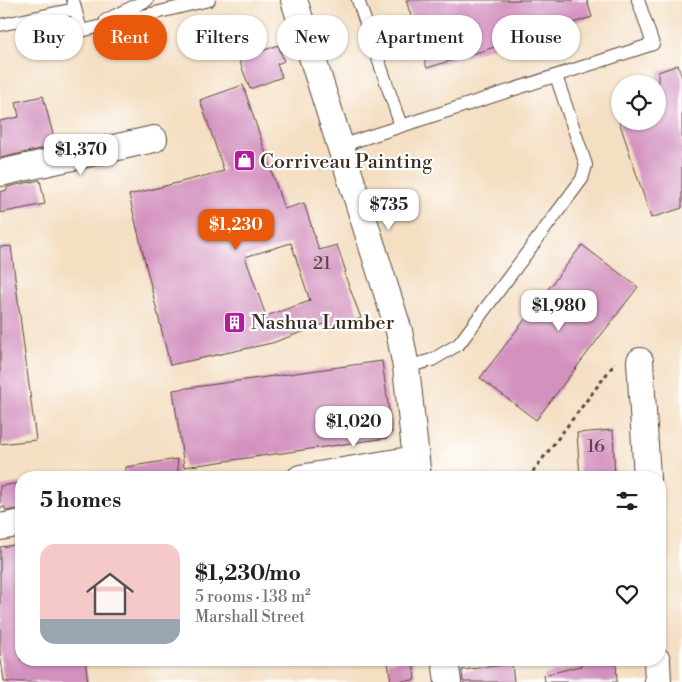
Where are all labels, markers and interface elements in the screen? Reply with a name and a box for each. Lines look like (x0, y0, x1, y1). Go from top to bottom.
chip: Buy (15, 15, 83, 60)
chip: Rent (93, 15, 167, 60)
chip: Filters (177, 15, 267, 60)
chip: New (277, 15, 348, 60)
chip: Apartment (358, 15, 482, 60)
chip: House (492, 15, 580, 60)
map controls (611, 75, 666, 130)
button: locate (611, 75, 666, 130)
pin: $1,370 (40, 134, 122, 176)
text: $1,370 (55, 140, 107, 160)
shop icon: Corriveau Painting (232, 149, 256, 173)
place label: Corriveau Painting (260, 150, 433, 175)
pin: $735 (359, 188, 419, 231)
text: $735 (370, 195, 408, 215)
pin: $1,230 (195, 208, 277, 251)
text: $1,230 (209, 215, 263, 235)
house number: 21 (313, 252, 331, 275)
pin: $1,980 (518, 290, 600, 332)
text: $1,980 (532, 296, 586, 316)
building icon: Nashua Lumber (223, 310, 247, 334)
place label: Nashua Lumber (251, 311, 395, 336)
pin: $1,020 (313, 406, 395, 448)
text: $1,020 (326, 412, 382, 432)
house number: 16 (587, 435, 605, 458)
icon: filters (613, 487, 641, 515)
text: 5 homes (40, 488, 121, 514)
text: $1,230/mo (195, 561, 301, 587)
icon: home (80, 564, 140, 624)
icon: heart (613, 580, 641, 608)
text: 5 rooms · 138 m² (195, 587, 311, 607)
text: Marshall Street (195, 607, 305, 627)

